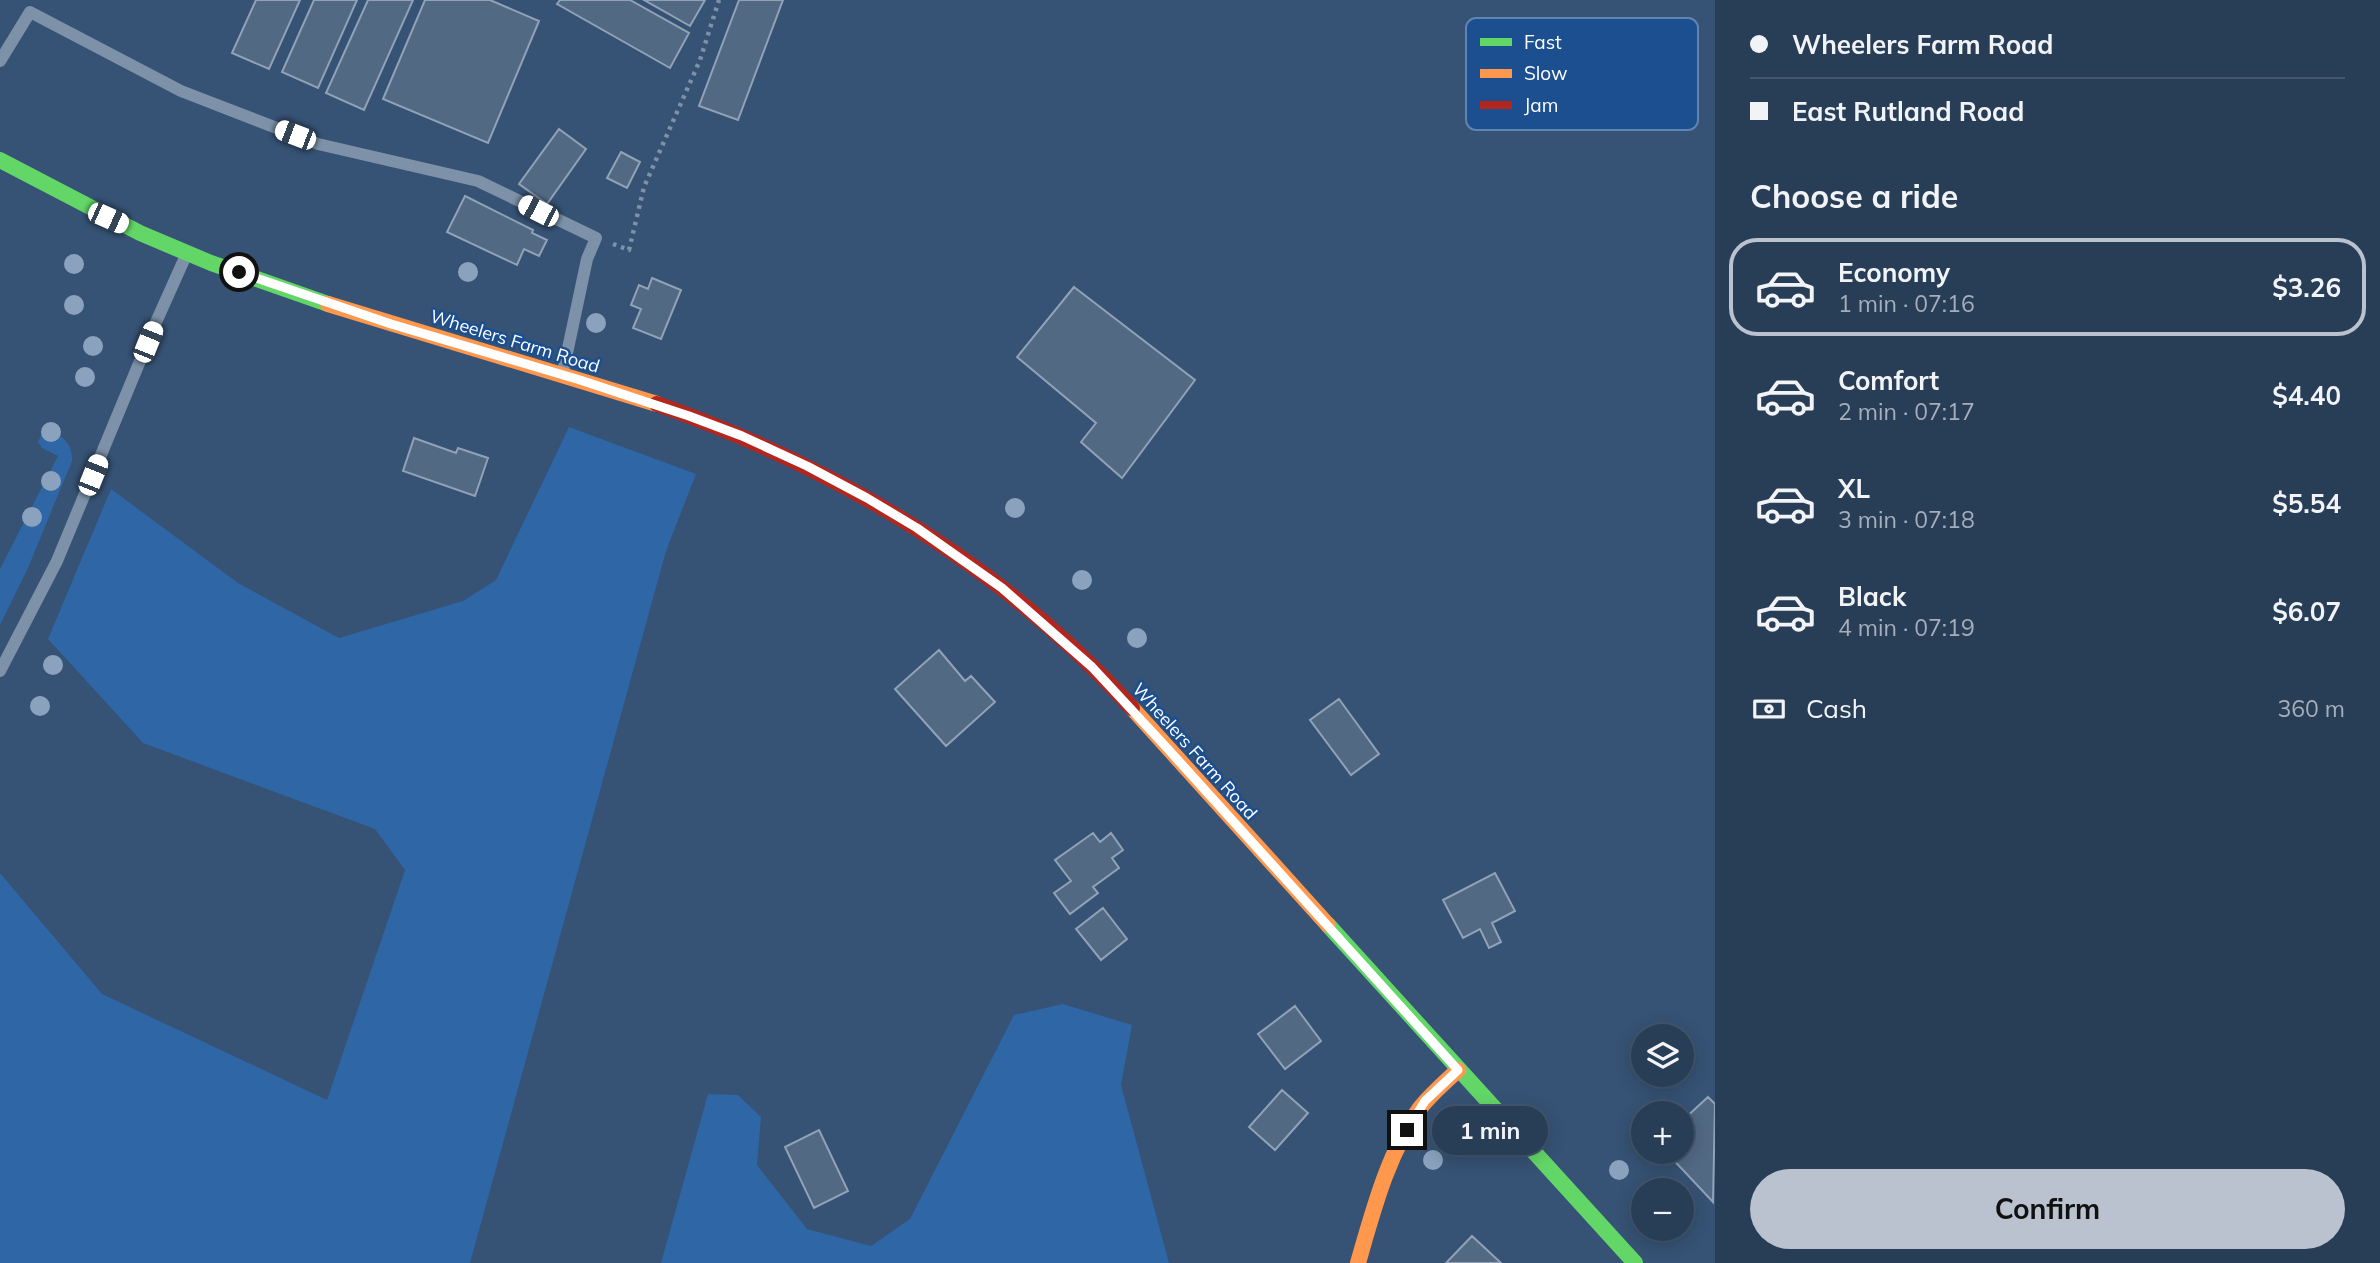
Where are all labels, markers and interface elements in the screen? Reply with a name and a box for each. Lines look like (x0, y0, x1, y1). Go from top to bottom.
legend (1466, 18, 1698, 130)
text: Wheelers Farm Road (1792, 28, 2053, 61)
text: Fast (1524, 30, 1562, 54)
text: Slow (1524, 61, 1568, 85)
text: Jam (1524, 93, 1558, 117)
text: East Rutland Road (1792, 95, 2024, 128)
car (272, 118, 319, 152)
text: Choose a ride (1750, 176, 1958, 216)
car (515, 192, 562, 230)
car (85, 200, 132, 236)
route start (223, 256, 255, 288)
icon: car (1754, 256, 1817, 319)
text: Economy (1838, 256, 1950, 289)
text: $3.26 (2272, 271, 2341, 304)
text: 1 min · 07:16 (1838, 289, 1975, 318)
street label: Wheelers Farm Road (427, 304, 603, 378)
car (131, 319, 166, 365)
icon: car (1754, 364, 1817, 427)
text: Comfort (1838, 364, 1939, 397)
text: $4.40 (2272, 379, 2341, 412)
text: 2 min · 07:17 (1838, 397, 1975, 426)
car (76, 452, 111, 498)
icon: car (1754, 472, 1817, 535)
text: XL (1838, 472, 1870, 505)
text: $5.54 (2272, 487, 2341, 520)
text: 3 min · 07:18 (1838, 505, 1975, 534)
icon: car (1754, 580, 1817, 643)
text: Black (1838, 580, 1906, 613)
text: $6.07 (2272, 595, 2341, 628)
text: 4 min · 07:19 (1838, 613, 1975, 642)
street label: Wheelers Farm Road (1128, 678, 1262, 824)
icon: cash (1750, 690, 1788, 728)
text: Cash (1806, 692, 1867, 725)
text: 360 m (2277, 694, 2345, 723)
map controls (1631, 1024, 1694, 1241)
button: layers (1631, 1024, 1694, 1087)
button: + (1631, 1101, 1694, 1164)
callout: 1 min (1432, 1106, 1547, 1154)
route end (1391, 1114, 1423, 1146)
text: 1 min (1460, 1116, 1520, 1145)
button: Confirm (1750, 1169, 2345, 1249)
button: − (1631, 1178, 1694, 1241)

